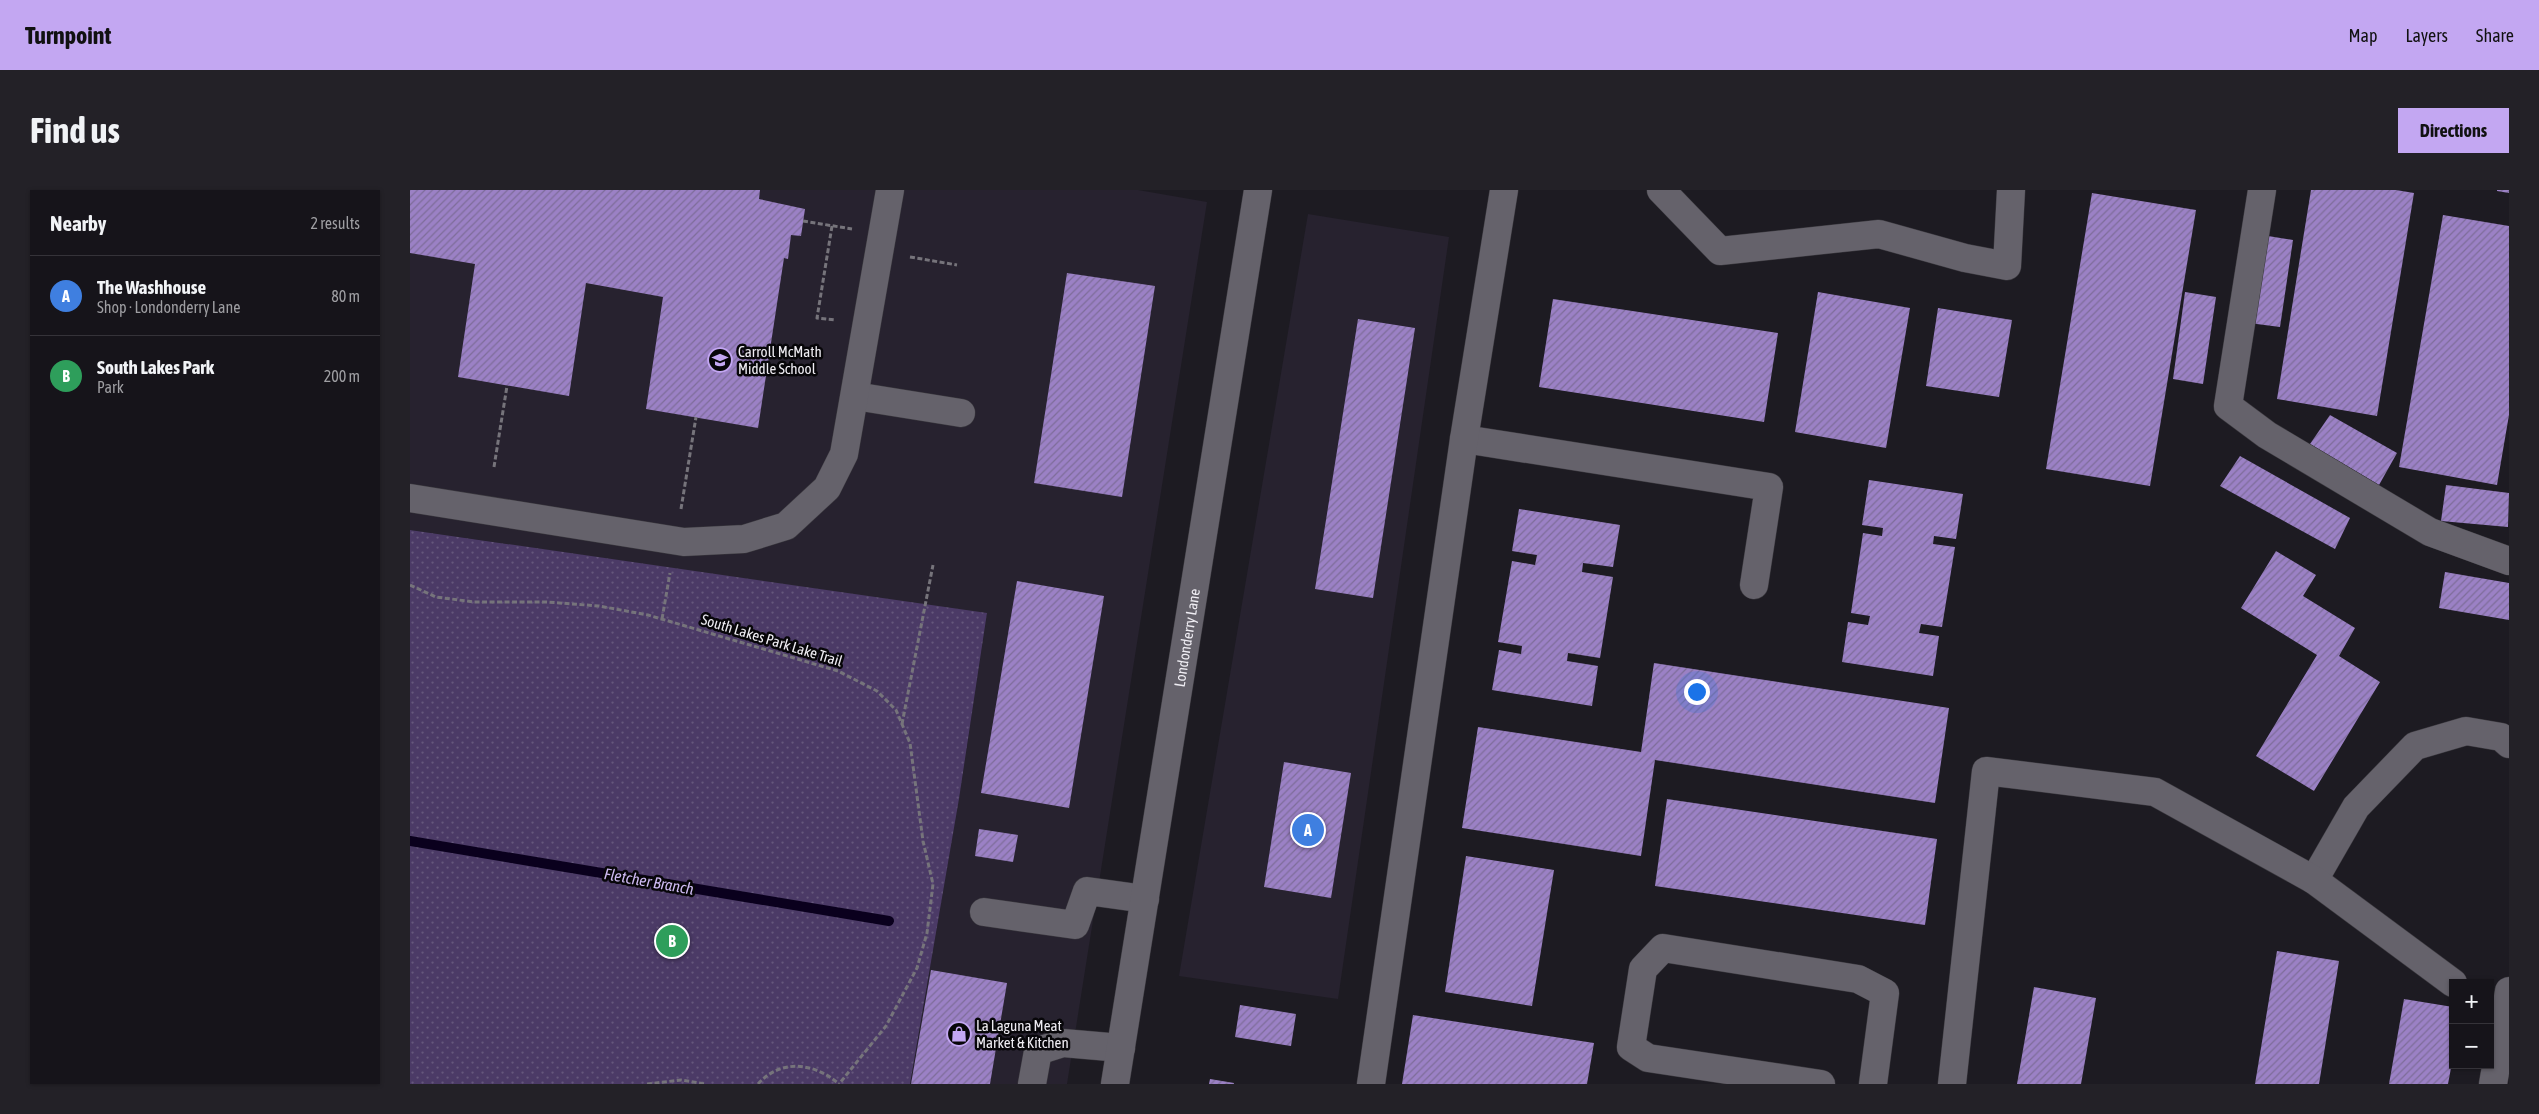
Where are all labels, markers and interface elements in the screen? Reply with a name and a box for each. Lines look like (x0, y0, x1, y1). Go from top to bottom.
text: Turnpoint (25, 22, 111, 49)
text: Map (2348, 25, 2377, 46)
text: Layers (2405, 25, 2448, 46)
text: Share (2476, 25, 2514, 46)
button: Directions (2398, 108, 2509, 153)
text: Find us (30, 110, 120, 150)
text: Nearby (50, 211, 106, 235)
text: 2 results (310, 214, 360, 232)
text: The Washhouse (97, 276, 206, 298)
text: A (62, 287, 70, 305)
text: 80 m (331, 287, 360, 305)
text: Shop · Londonderry Lane (97, 298, 240, 316)
place label: Carroll McMath Middle School (738, 343, 822, 377)
school or university icon: Carroll McMath Middle School (707, 347, 733, 373)
text: South Lakes Park (97, 356, 214, 378)
text: B (62, 367, 70, 385)
text: 200 m (324, 367, 360, 385)
text: Park (97, 378, 124, 396)
street label: Londonderry Lane (1170, 587, 1203, 688)
street label: South Lakes Park Lake Trail (699, 610, 845, 670)
your location (1684, 679, 1710, 705)
pin: A (1292, 811, 1324, 849)
water label: Fletcher Branch (603, 864, 695, 898)
pin: B (656, 922, 688, 960)
map controls (2449, 979, 2494, 1069)
button: + (2449, 979, 2494, 1024)
place label: La Laguna Meat Market & Kitchen (976, 1017, 1069, 1051)
shop icon: La Laguna Meat Market & Kitchen (946, 1021, 972, 1047)
button: − (2449, 1024, 2494, 1069)

